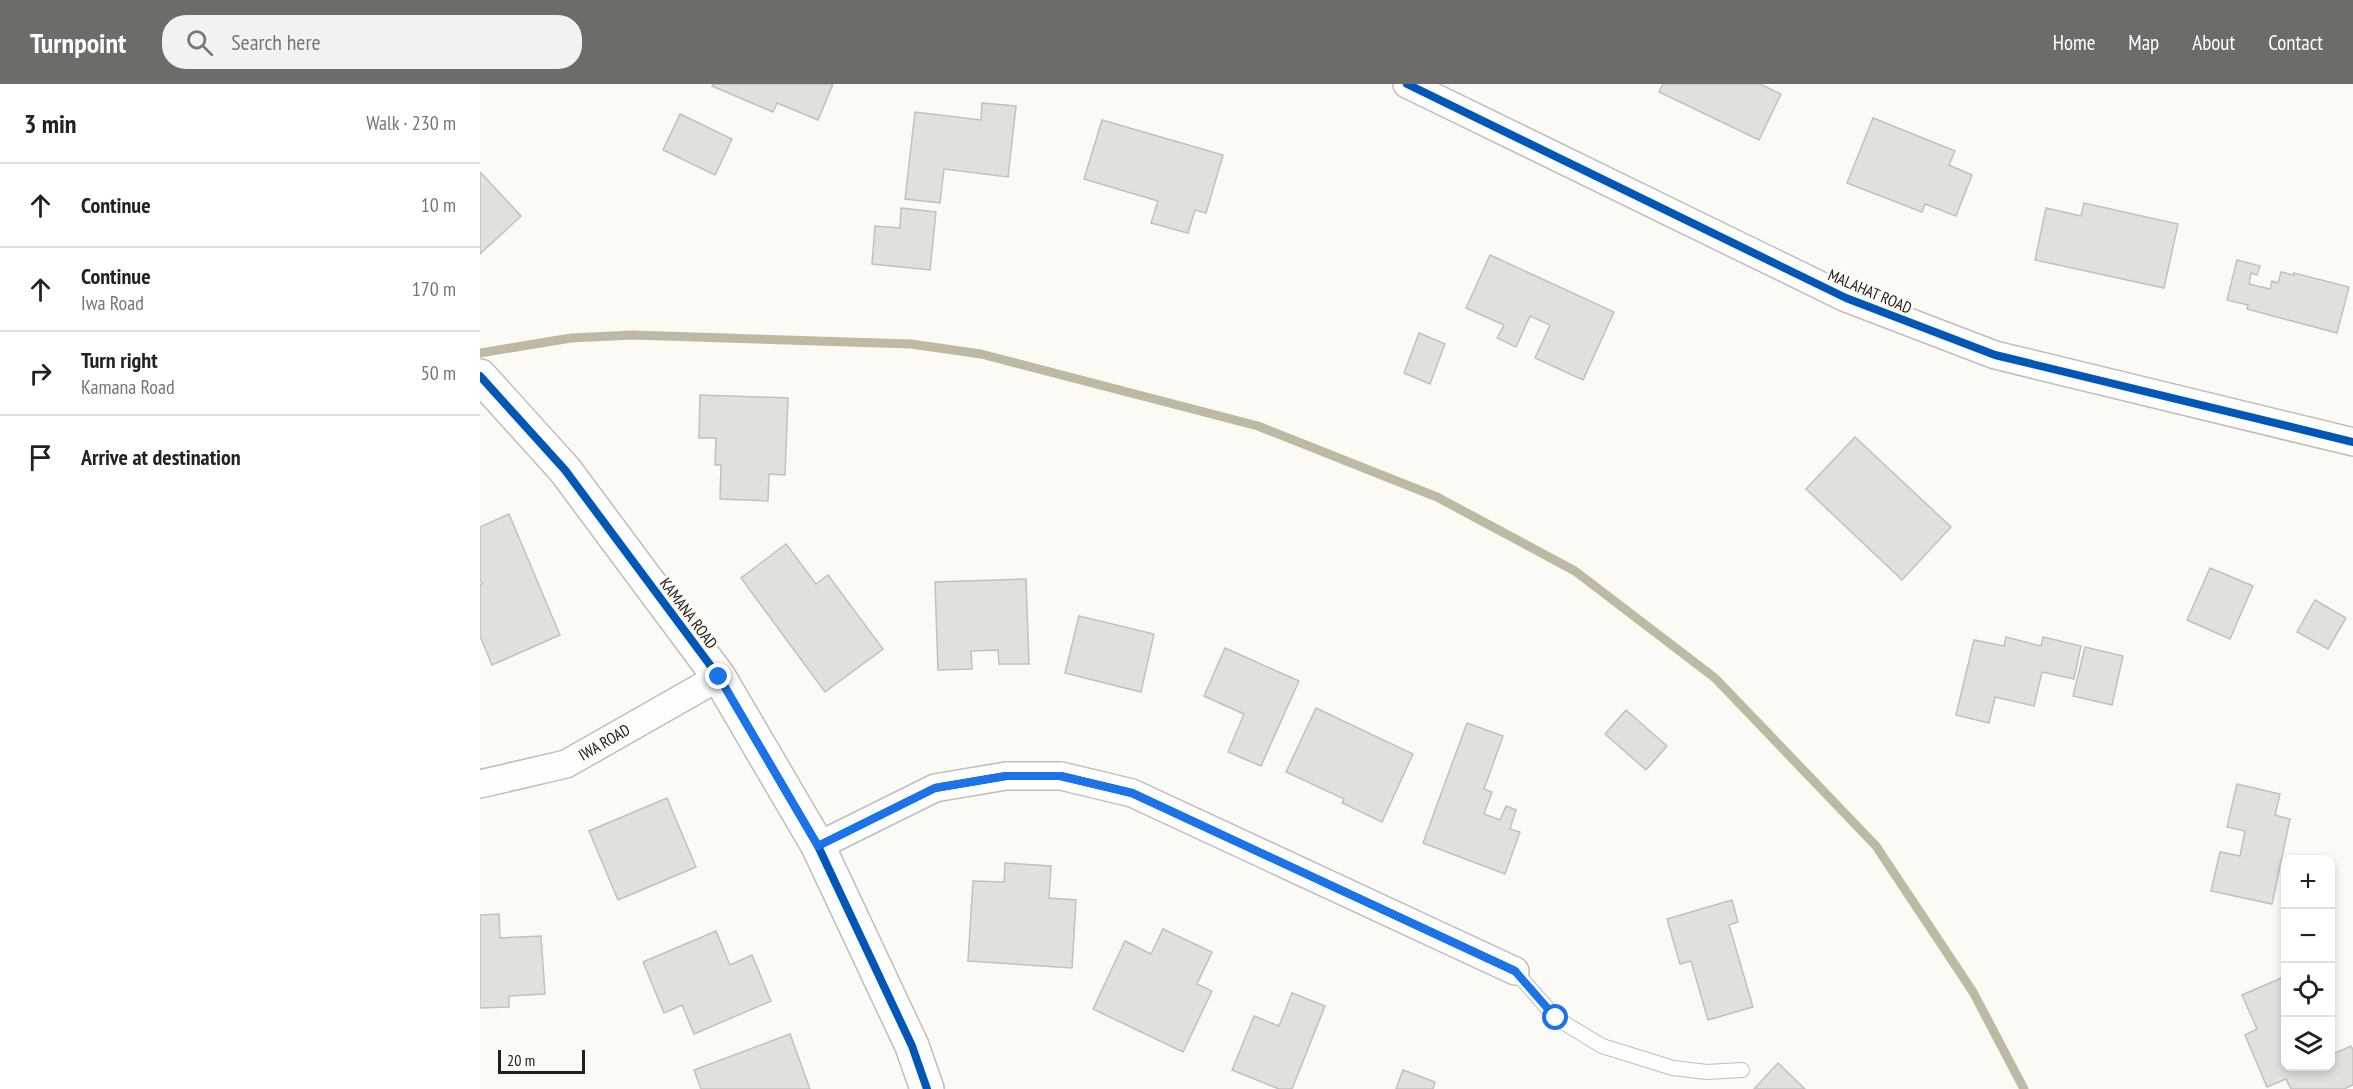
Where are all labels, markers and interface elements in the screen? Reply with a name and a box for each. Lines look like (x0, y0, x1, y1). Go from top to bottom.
search box (162, 15, 582, 69)
text: Turnpoint (30, 24, 126, 61)
icon: search (183, 26, 216, 59)
text: Search here (231, 28, 321, 56)
text: Home (2053, 29, 2095, 56)
text: Map (2128, 29, 2159, 56)
text: About (2192, 29, 2235, 56)
text: Contact (2268, 29, 2323, 56)
text: 3 min (24, 107, 77, 140)
text: Walk · 230 m (366, 110, 456, 136)
icon: ahead (24, 189, 57, 222)
text: Continue (81, 191, 151, 219)
text: 10 m (421, 192, 456, 218)
text: Continue (81, 262, 151, 290)
street label: MALAHAT ROAD (1825, 264, 1915, 318)
icon: ahead (24, 273, 57, 306)
text: 170 m (412, 276, 456, 302)
text: Iwa Road (81, 290, 144, 316)
text: Turn right (81, 346, 158, 374)
icon: right (24, 357, 57, 390)
text: 50 m (421, 360, 456, 386)
text: Kamana Road (81, 374, 175, 400)
icon: arrive (24, 441, 57, 474)
text: Arrive at destination (81, 443, 241, 471)
street label: KAMANA ROAD (656, 574, 722, 652)
route end (705, 663, 731, 689)
street label: IWA ROAD (575, 719, 633, 765)
map controls (2281, 855, 2335, 1071)
button: + (2281, 855, 2335, 909)
button: − (2281, 909, 2335, 963)
button: locate (2281, 963, 2335, 1017)
route start (1542, 1004, 1568, 1030)
button: layers (2281, 1017, 2335, 1071)
scale bar (498, 1047, 585, 1074)
text: 20 m (507, 1050, 535, 1070)

